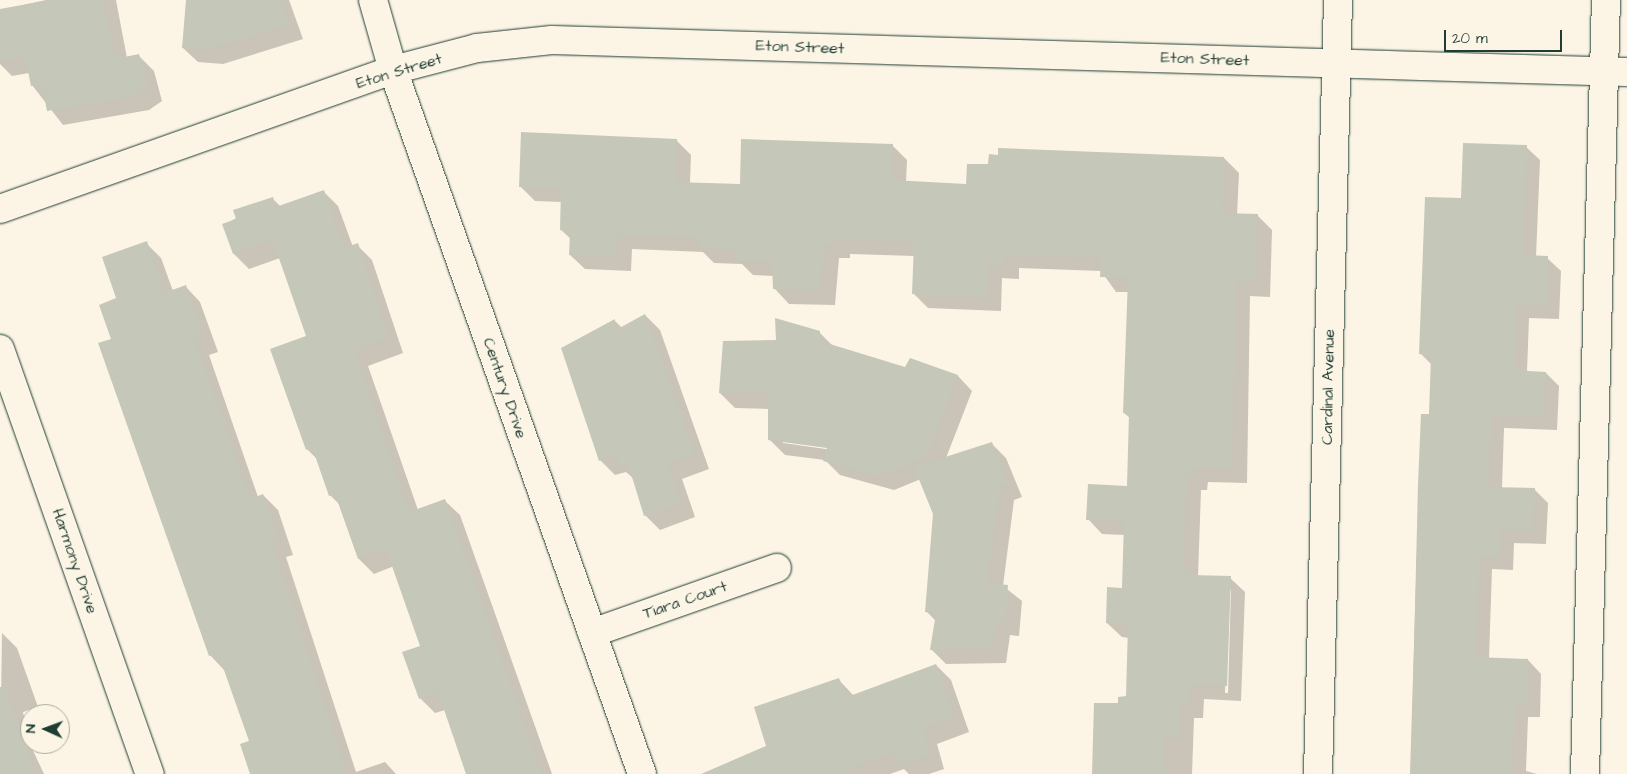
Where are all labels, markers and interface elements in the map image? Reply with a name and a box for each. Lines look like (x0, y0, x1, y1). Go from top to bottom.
scale bar (1447, 20, 1564, 52)
text: 20 m (1452, 28, 1488, 49)
street label: Eton Street (755, 36, 845, 58)
street label: Eton Street (1160, 48, 1250, 70)
street label: Eton Street (354, 49, 444, 93)
street label: Cardinal Avenue (1317, 329, 1339, 445)
street label: Century Drive (479, 335, 531, 441)
street label: Harmony Drive (48, 506, 102, 616)
street label: Tiara Court (640, 577, 730, 623)
north arrow (20, 704, 70, 754)
text: N (21, 724, 41, 733)

